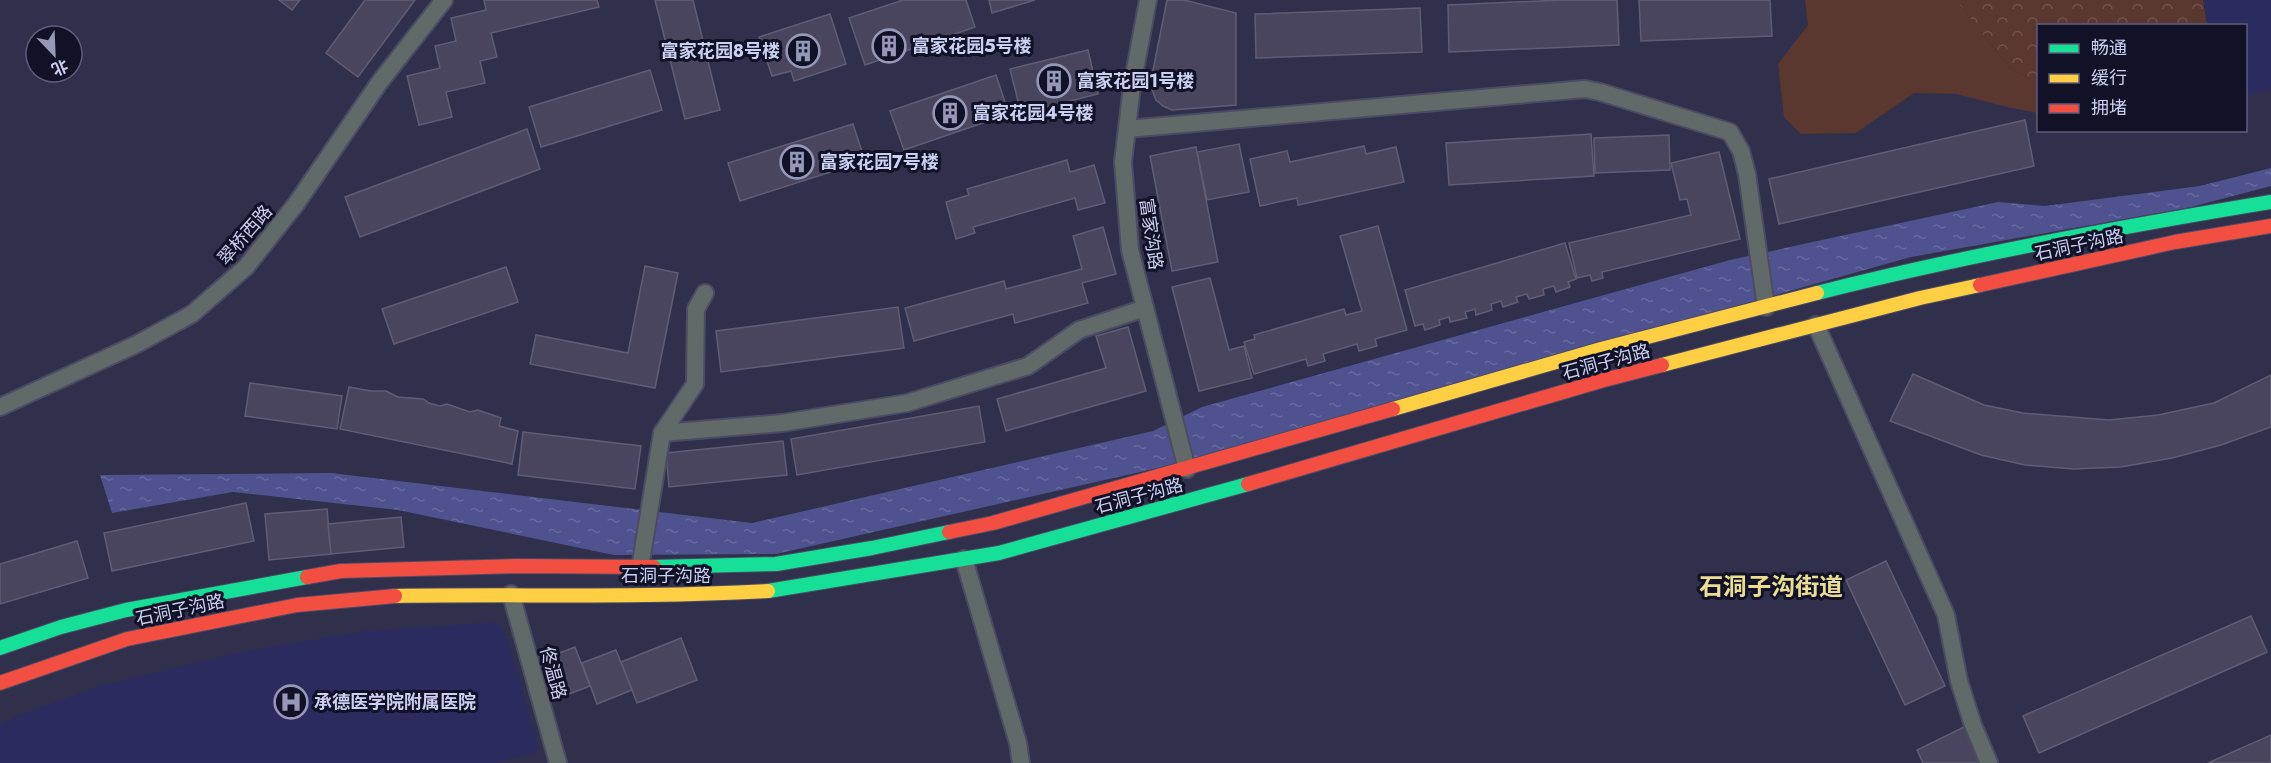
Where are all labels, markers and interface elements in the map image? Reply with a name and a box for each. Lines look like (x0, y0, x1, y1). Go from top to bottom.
north arrow (24, 24, 84, 84)
legend (2037, 24, 2247, 132)
building icon: 富家花园5号楼 (871, 28, 907, 64)
building icon: 富家花园8号楼 (785, 33, 821, 69)
place label: 富家花园5号楼 (912, 33, 1032, 59)
text: 畅通 (2091, 35, 2127, 61)
place label: 富家花园8号楼 (661, 38, 780, 64)
text: 北 (48, 54, 72, 81)
building icon: 富家花园1号楼 (1036, 63, 1072, 99)
text: 缓行 (2091, 65, 2127, 91)
place label: 富家花园1号楼 (1077, 68, 1194, 94)
building icon: 富家花园4号楼 (932, 95, 968, 131)
text: 拥堵 (2091, 95, 2127, 121)
place label: 富家花园4号楼 (973, 100, 1094, 126)
building icon: 富家花园7号楼 (779, 144, 815, 180)
place label: 富家花园7号楼 (820, 149, 939, 175)
street label: 富家沟路 (1133, 197, 1169, 271)
street label: 翠桥西路 (212, 199, 278, 271)
street label: 石洞子沟路 (2032, 223, 2126, 267)
street label: 石洞子沟路 (1559, 338, 1653, 386)
street label: 石洞子沟路 (1092, 472, 1186, 520)
street label: 石洞子沟路 (621, 563, 711, 589)
district label: 石洞子沟街道 (1699, 569, 1843, 604)
street label: 石洞子沟路 (133, 588, 227, 632)
street label: 佟温路 (533, 644, 573, 702)
hospital icon: 承德医学院附属医院 (273, 684, 309, 720)
place label: 承德医学院附属医院 (314, 689, 476, 715)

